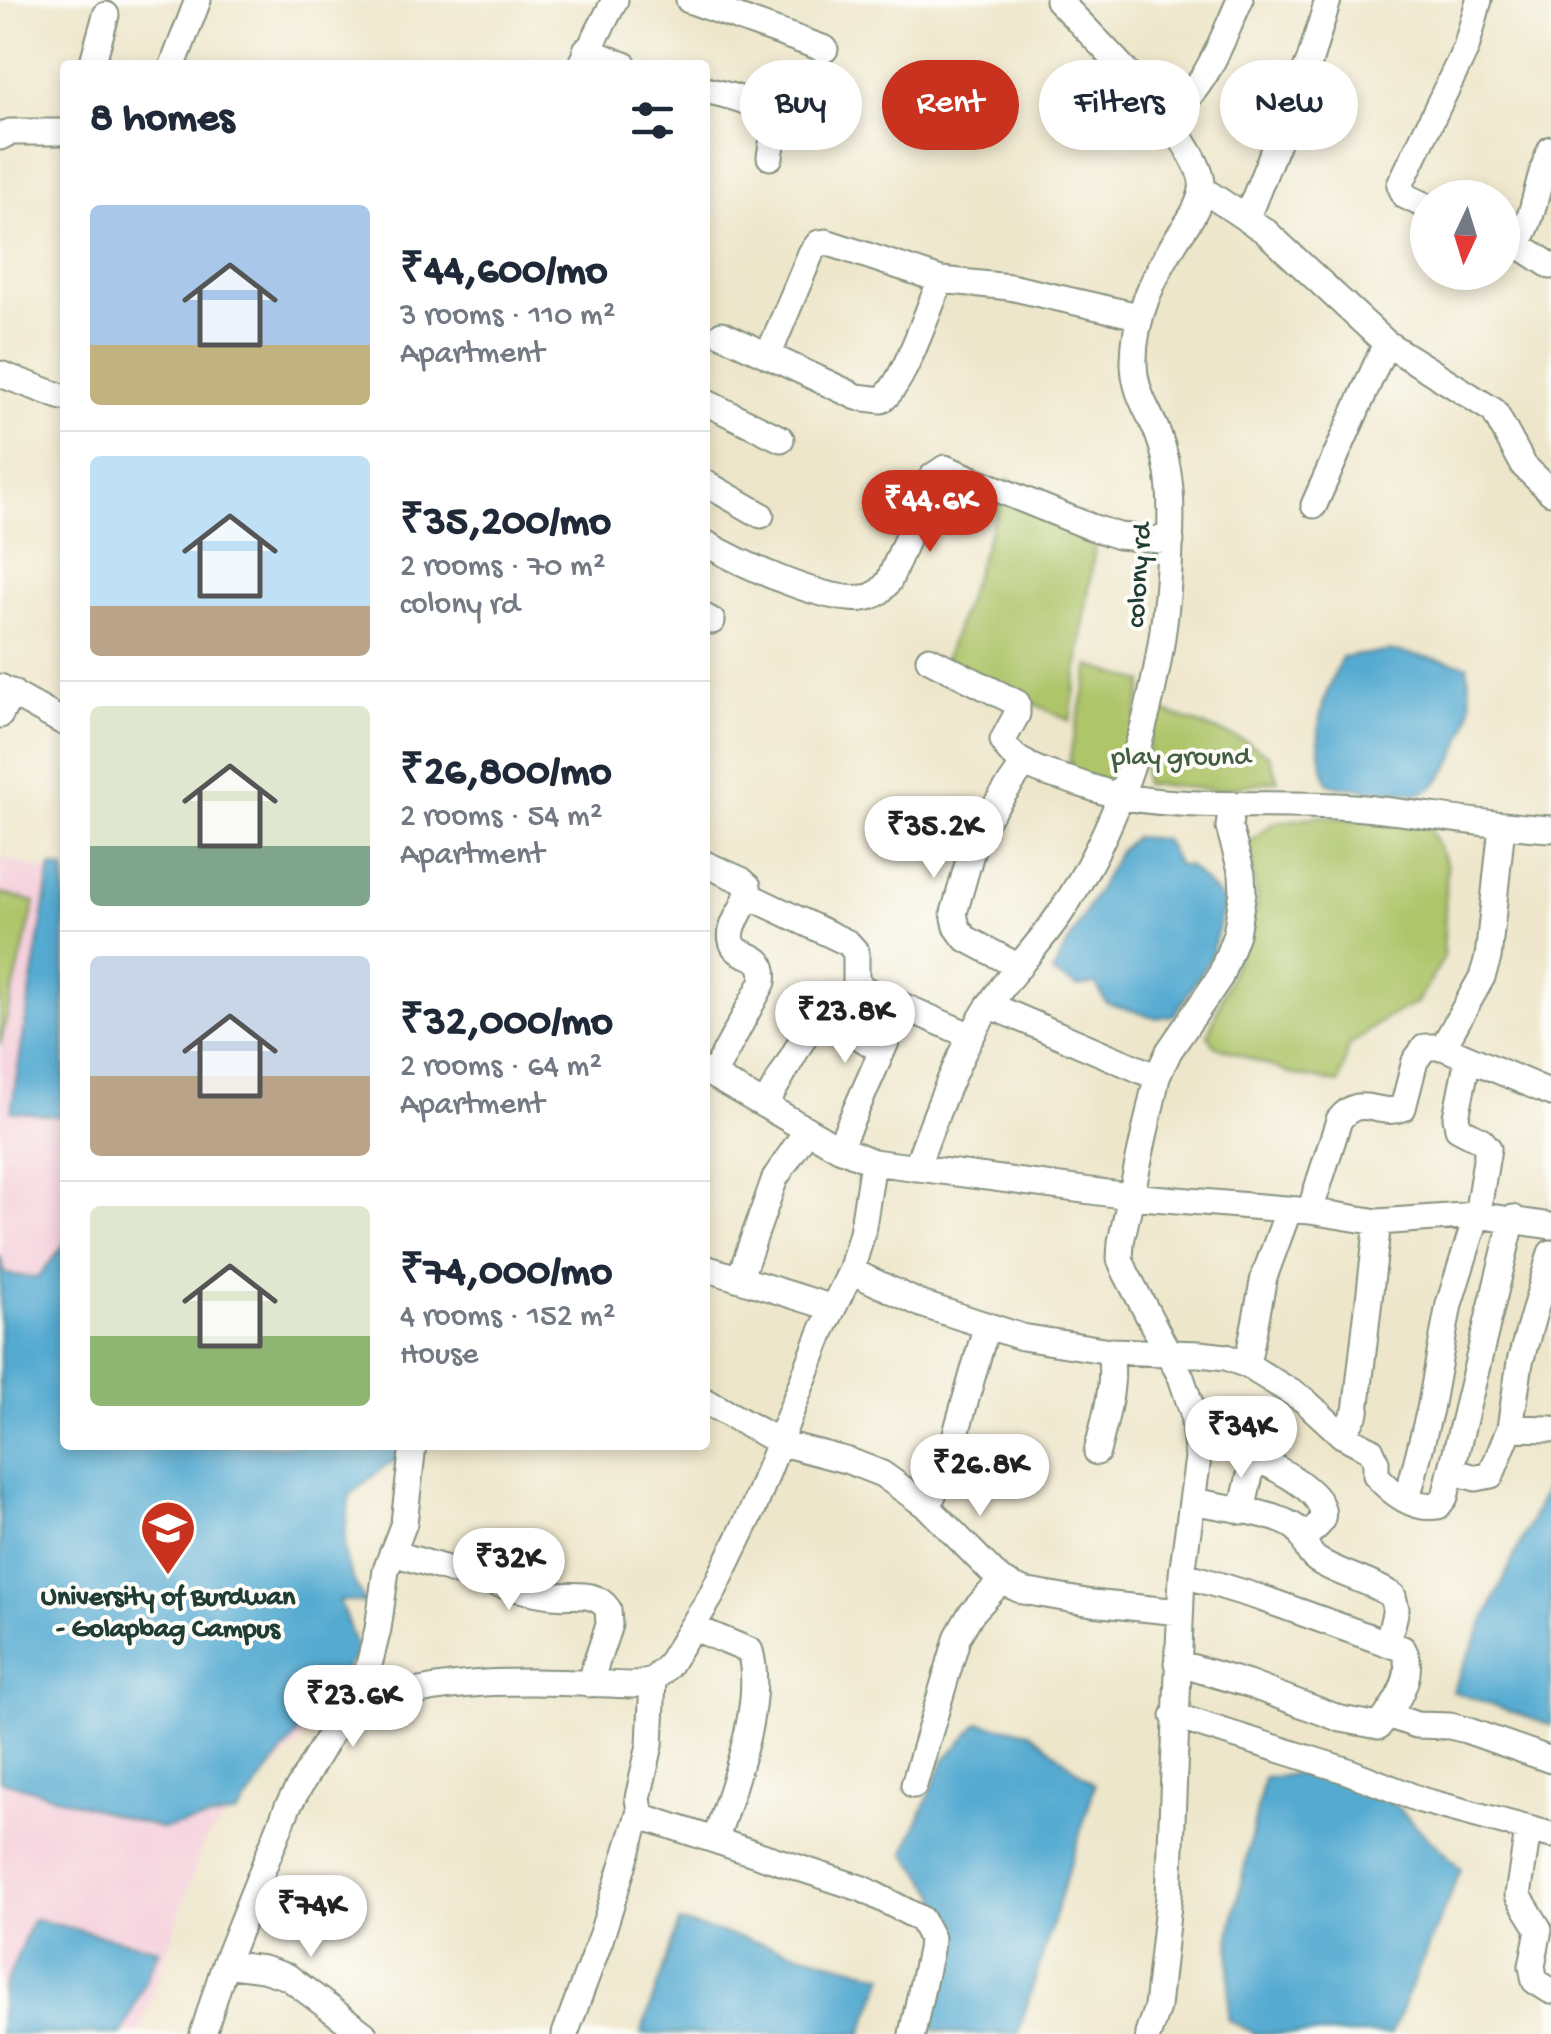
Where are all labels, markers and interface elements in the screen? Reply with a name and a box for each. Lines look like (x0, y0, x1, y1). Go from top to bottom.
chip: Buy (740, 60, 862, 150)
chip: Rent (882, 60, 1019, 150)
chip: Filters (1039, 60, 1200, 150)
chip: New (1220, 60, 1358, 150)
icon: filters (625, 93, 680, 148)
text: 8 homes (90, 96, 234, 145)
north arrow (1410, 180, 1520, 290)
map controls (1410, 180, 1520, 290)
icon: home (170, 245, 290, 365)
text: ₹44,600/mo (400, 249, 608, 298)
text: 3 rooms · 110 m² (400, 298, 615, 336)
text: Apartment (400, 336, 544, 374)
pin: ₹44.6K (849, 470, 1011, 555)
text: ₹44.6K (884, 483, 976, 521)
icon: home (170, 496, 290, 616)
text: ₹35,200/mo (400, 500, 611, 549)
street label: colony rd (1120, 519, 1161, 629)
text: 2 rooms · 70 m² (400, 549, 605, 587)
text: colony rd (400, 587, 520, 625)
park label: play ground (1110, 742, 1253, 775)
icon: home (170, 746, 290, 866)
text: ₹26,800/mo (400, 750, 612, 799)
pin: ₹35.2K (853, 796, 1015, 881)
text: 2 rooms · 54 m² (400, 799, 602, 837)
text: ₹35.2K (886, 809, 982, 847)
text: Apartment (400, 837, 544, 875)
pin: ₹23.8K (764, 981, 926, 1066)
text: ₹23.8K (797, 994, 893, 1032)
icon: home (170, 996, 290, 1116)
text: ₹32,000/mo (400, 1000, 613, 1049)
text: 2 rooms · 64 m² (400, 1049, 602, 1087)
text: Apartment (400, 1087, 544, 1125)
icon: home (170, 1246, 290, 1366)
text: ₹74,000/mo (400, 1250, 612, 1299)
text: 4 rooms · 152 m² (400, 1299, 615, 1337)
text: House (400, 1337, 478, 1375)
pin: ₹34K (1182, 1396, 1300, 1481)
text: ₹34K (1207, 1409, 1275, 1447)
pin: ₹26.8K (899, 1434, 1061, 1519)
text: ₹26.8K (932, 1447, 1028, 1485)
school or university icon: University of Burdwan - Golapbag Campus (138, 1498, 198, 1577)
pin: ₹32K (450, 1528, 568, 1613)
text: ₹32K (475, 1541, 543, 1579)
place label: University of Burdwan - Golapbag Campus (41, 1582, 296, 1647)
pin: ₹23.6K (272, 1665, 434, 1750)
text: ₹23.6K (306, 1678, 400, 1716)
pin: ₹74K (252, 1875, 370, 1960)
text: ₹74K (277, 1888, 345, 1926)

